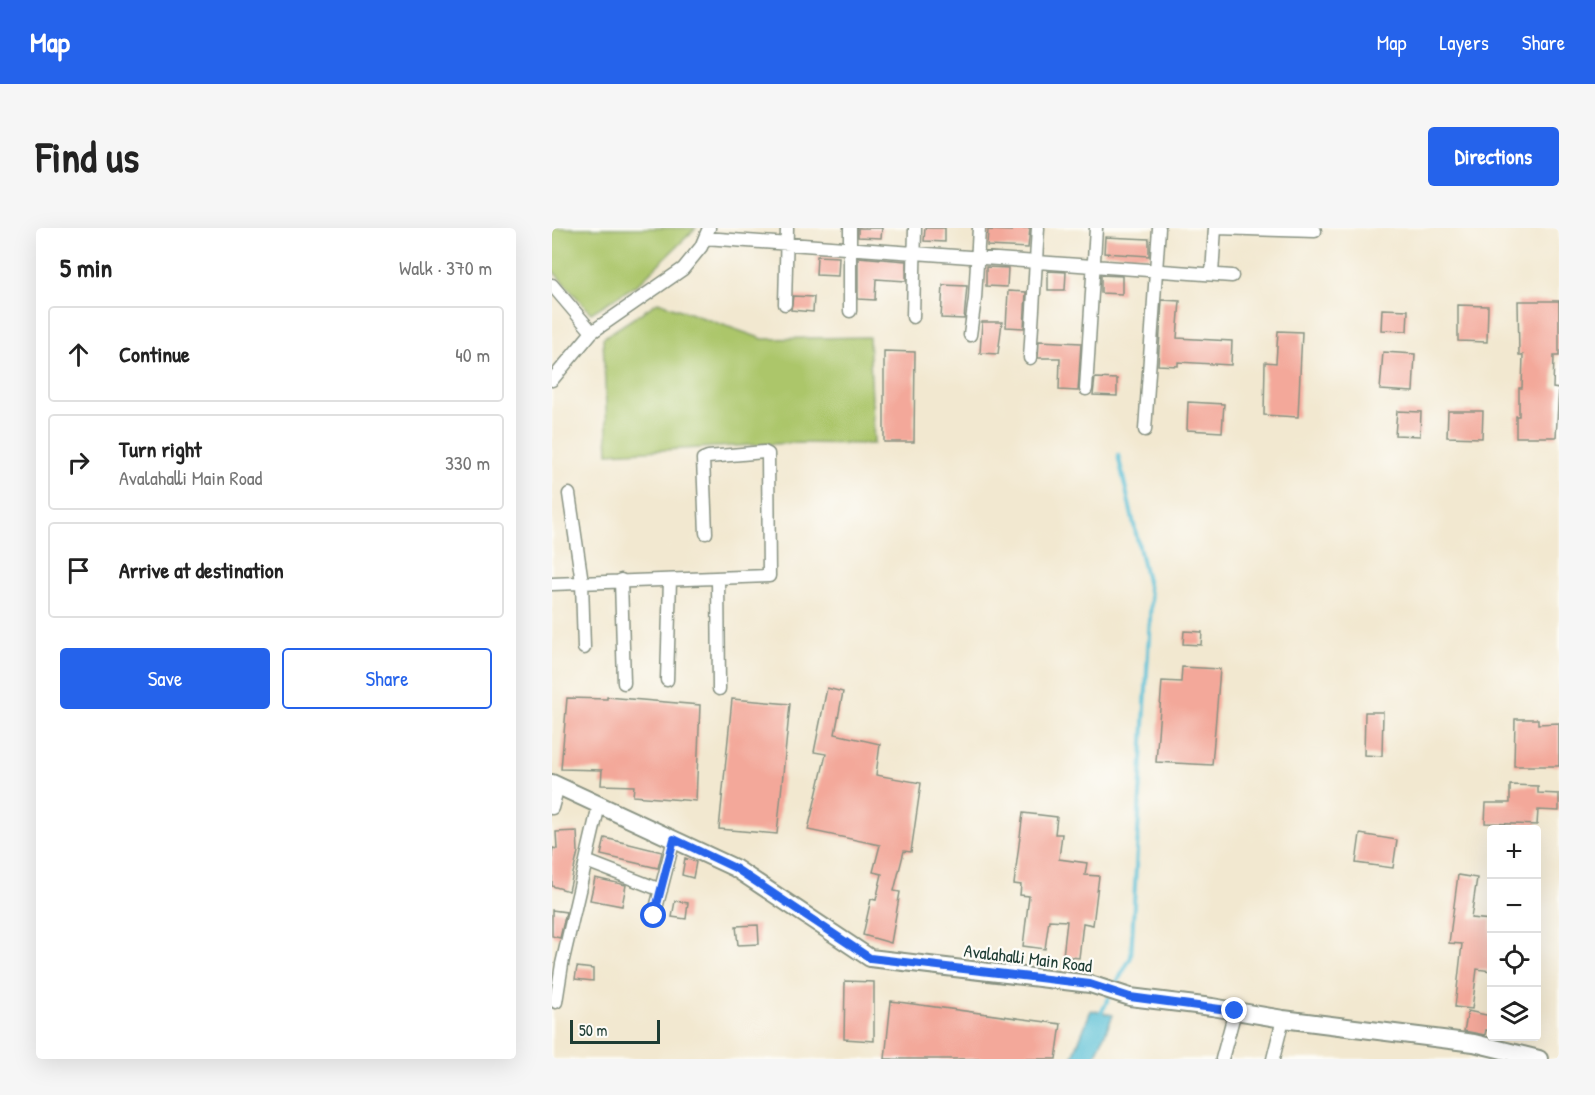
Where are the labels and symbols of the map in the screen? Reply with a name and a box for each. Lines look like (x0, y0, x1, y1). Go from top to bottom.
route start (640, 902, 666, 928)
street label: Avalahalli Main Road (962, 938, 1094, 978)
route end (1221, 997, 1247, 1023)
scale bar (570, 1017, 660, 1044)

